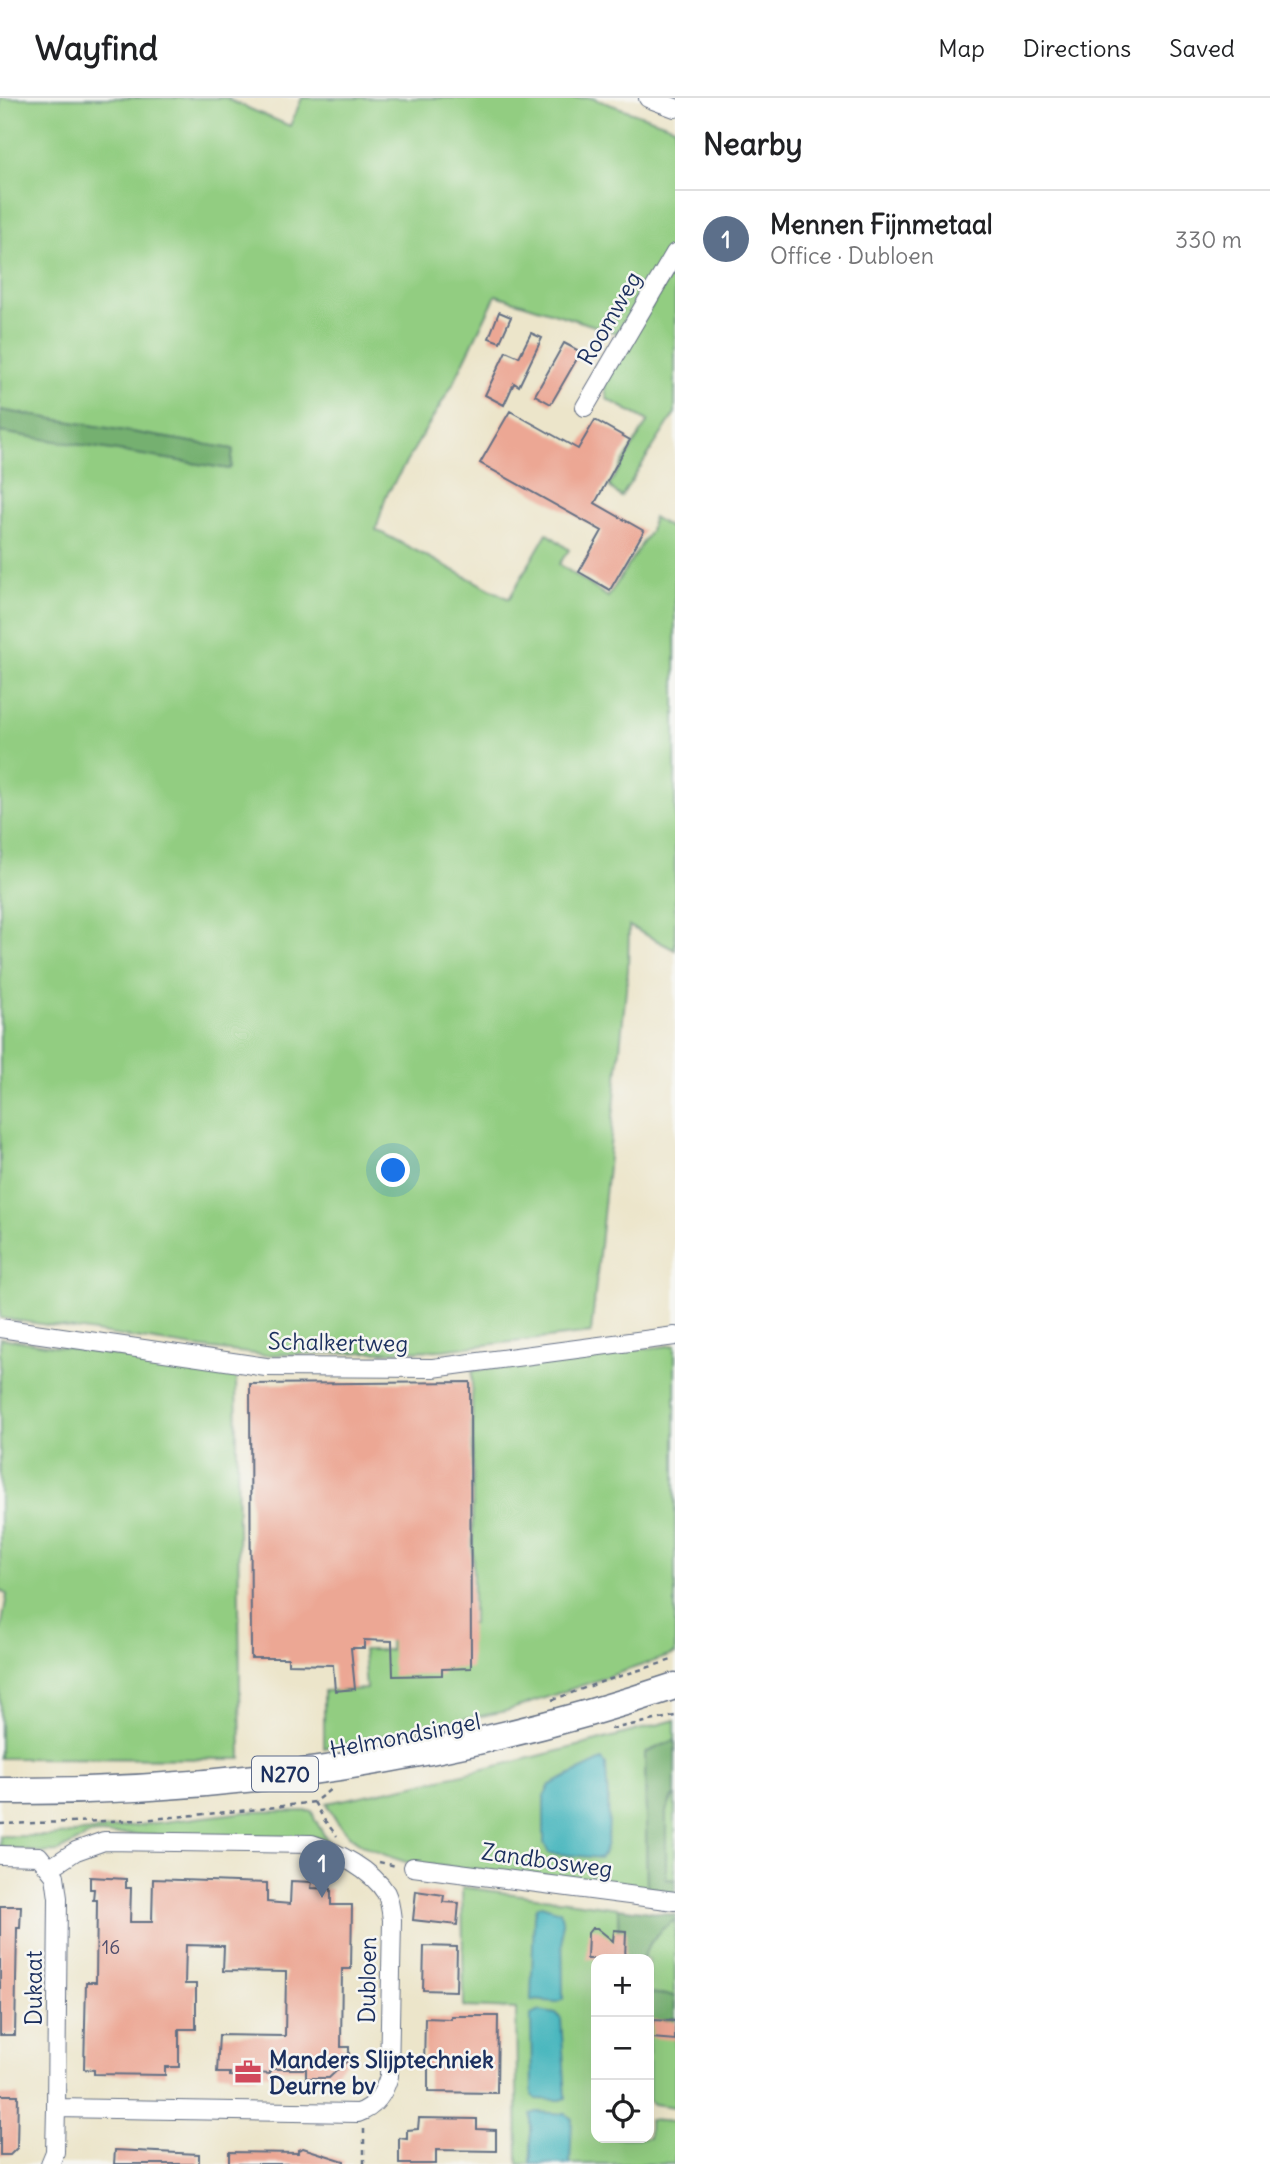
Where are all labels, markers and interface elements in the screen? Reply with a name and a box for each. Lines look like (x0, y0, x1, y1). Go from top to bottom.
text: Wayfind (35, 27, 158, 69)
text: Map (938, 33, 985, 63)
text: Directions (1023, 33, 1131, 63)
text: Saved (1169, 33, 1235, 63)
text: Nearby (703, 125, 803, 163)
text: Mennen Fijnmetaal (770, 208, 993, 241)
text: 1 (721, 225, 731, 254)
text: 330 m (1175, 225, 1242, 254)
text: Office · Dubloen (770, 241, 934, 270)
street label: Roomweg (571, 266, 647, 370)
your location (376, 1153, 410, 1187)
street label: Schalkertweg (268, 1326, 408, 1358)
street label: Helmondsingel (327, 1706, 483, 1764)
road number: N270 (252, 1756, 318, 1792)
street label: Zandbosweg (480, 1836, 614, 1884)
pin: 1 (299, 1840, 345, 1898)
house number: 16 (102, 1935, 120, 1959)
street label: Dubloen (352, 1937, 382, 2023)
street label: Dukaat (19, 1950, 48, 2026)
map controls (591, 1954, 654, 2143)
button: + (591, 1954, 654, 2017)
button: − (591, 2017, 654, 2080)
place label: Manders Slijptechniek Deurne bv (269, 2045, 494, 2100)
office icon: Manders Slijptechniek Deurne bv (233, 2057, 263, 2087)
button: locate (591, 2080, 654, 2143)

